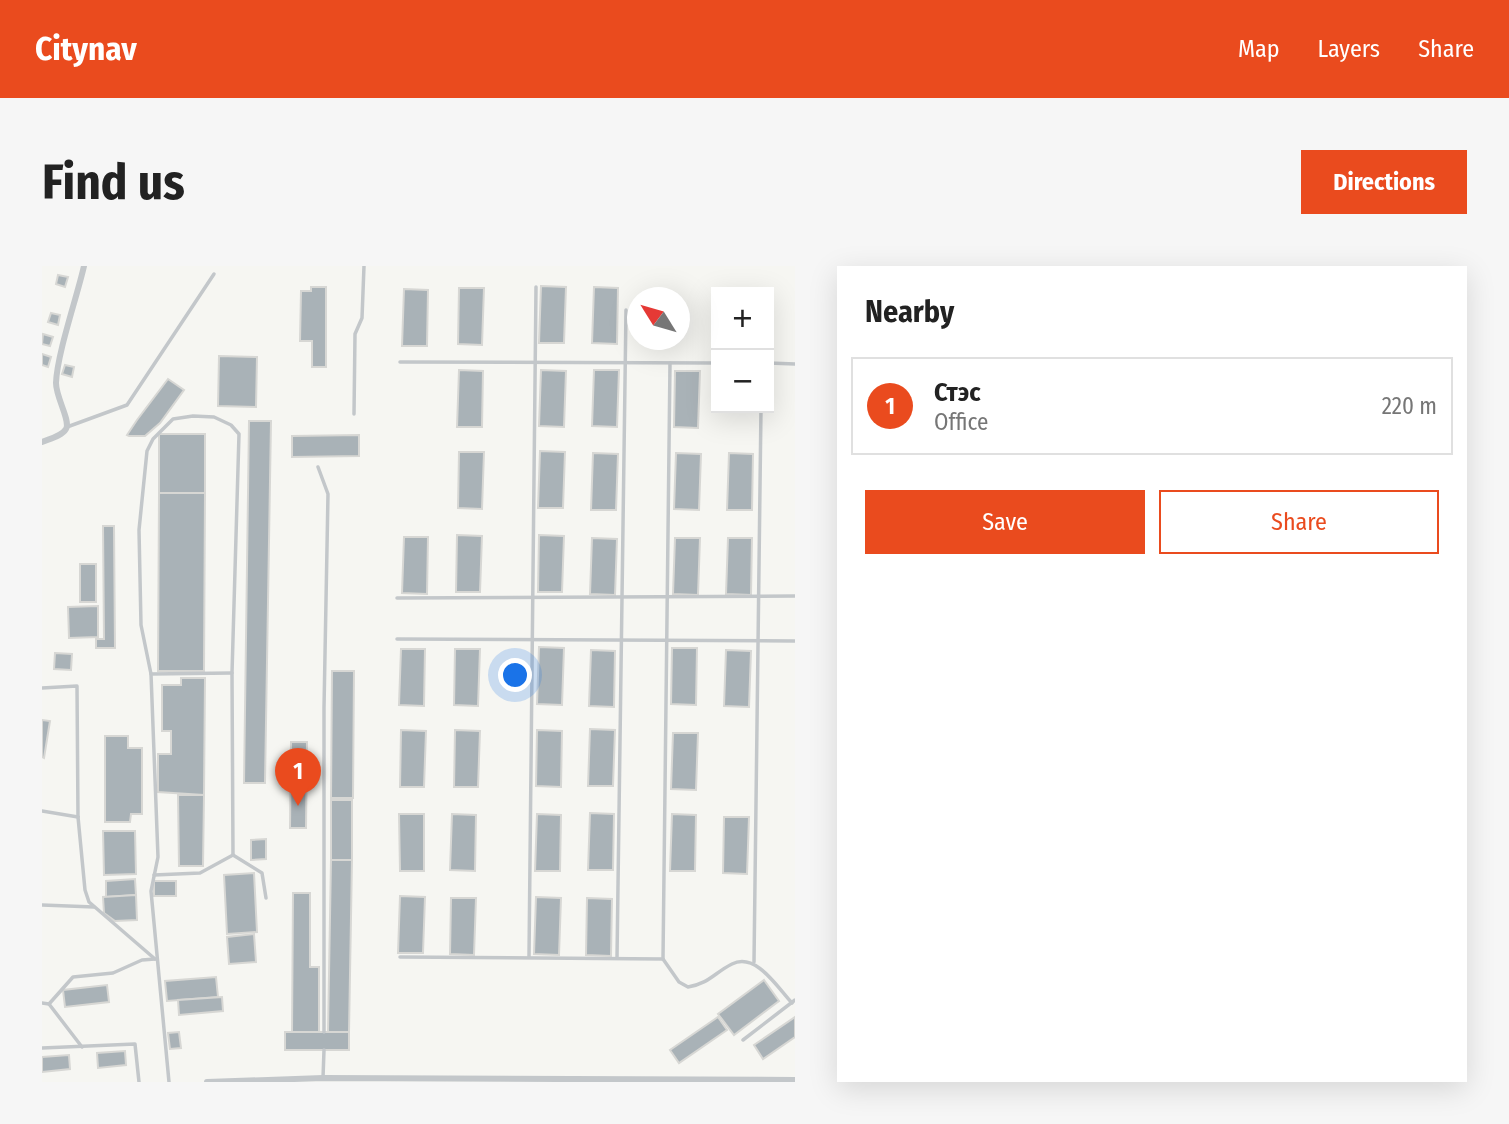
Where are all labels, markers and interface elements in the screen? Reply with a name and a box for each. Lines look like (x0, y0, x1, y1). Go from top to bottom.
text: Citynav (35, 29, 137, 69)
text: Map (1238, 35, 1280, 63)
text: Layers (1318, 35, 1380, 63)
text: Share (1418, 35, 1474, 63)
button: Directions (1301, 150, 1467, 214)
text: Find us (42, 153, 185, 212)
north arrow (627, 287, 690, 350)
map controls (711, 287, 774, 413)
button: + (711, 287, 774, 350)
text: Nearby (865, 294, 954, 330)
button: − (711, 350, 774, 413)
text: Стэс (934, 377, 981, 408)
text: 1 (885, 392, 895, 420)
text: 220 m (1382, 392, 1437, 420)
text: Office (934, 408, 988, 436)
button: Save (865, 490, 1145, 554)
button: Share (1159, 490, 1439, 554)
your location (498, 658, 532, 692)
pin: 1 (275, 748, 321, 806)

